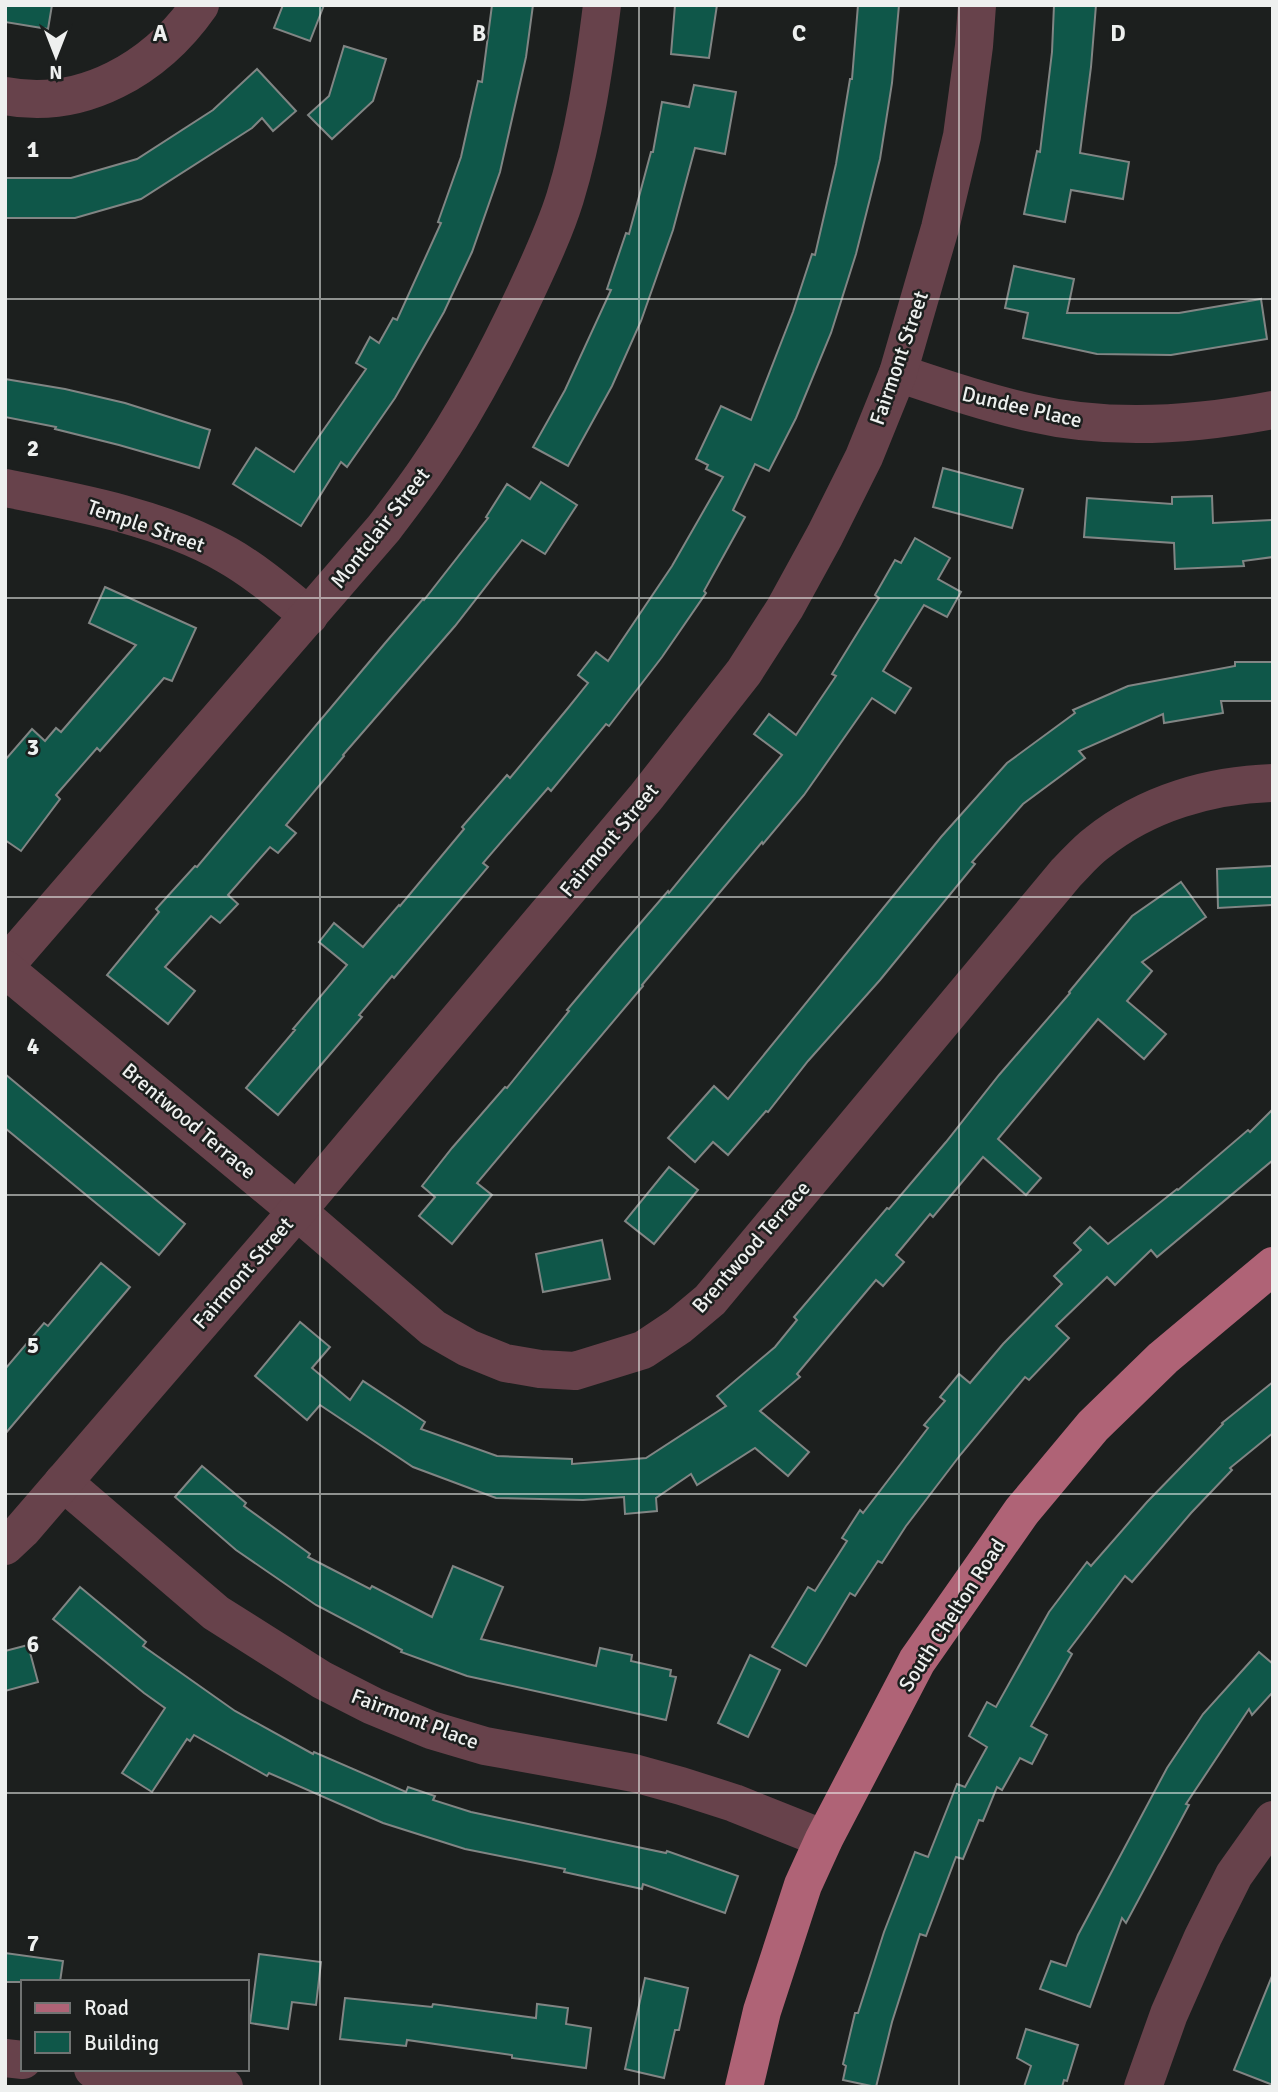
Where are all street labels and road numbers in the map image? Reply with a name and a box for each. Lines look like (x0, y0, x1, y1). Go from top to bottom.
street label: Fairmont Street (864, 288, 934, 428)
street label: Dundee Place (959, 381, 1085, 433)
street label: Montclair Street (325, 462, 435, 594)
street label: Temple Street (84, 494, 208, 558)
street label: Fairmont Street (554, 778, 664, 902)
street label: Brentwood Terrace (117, 1057, 261, 1185)
street label: Brentwood Terrace (686, 1175, 816, 1319)
street label: Fairmont Street (187, 1212, 299, 1334)
street label: South Chelton Road (893, 1534, 1011, 1696)
street label: Fairmont Place (348, 1683, 482, 1755)

